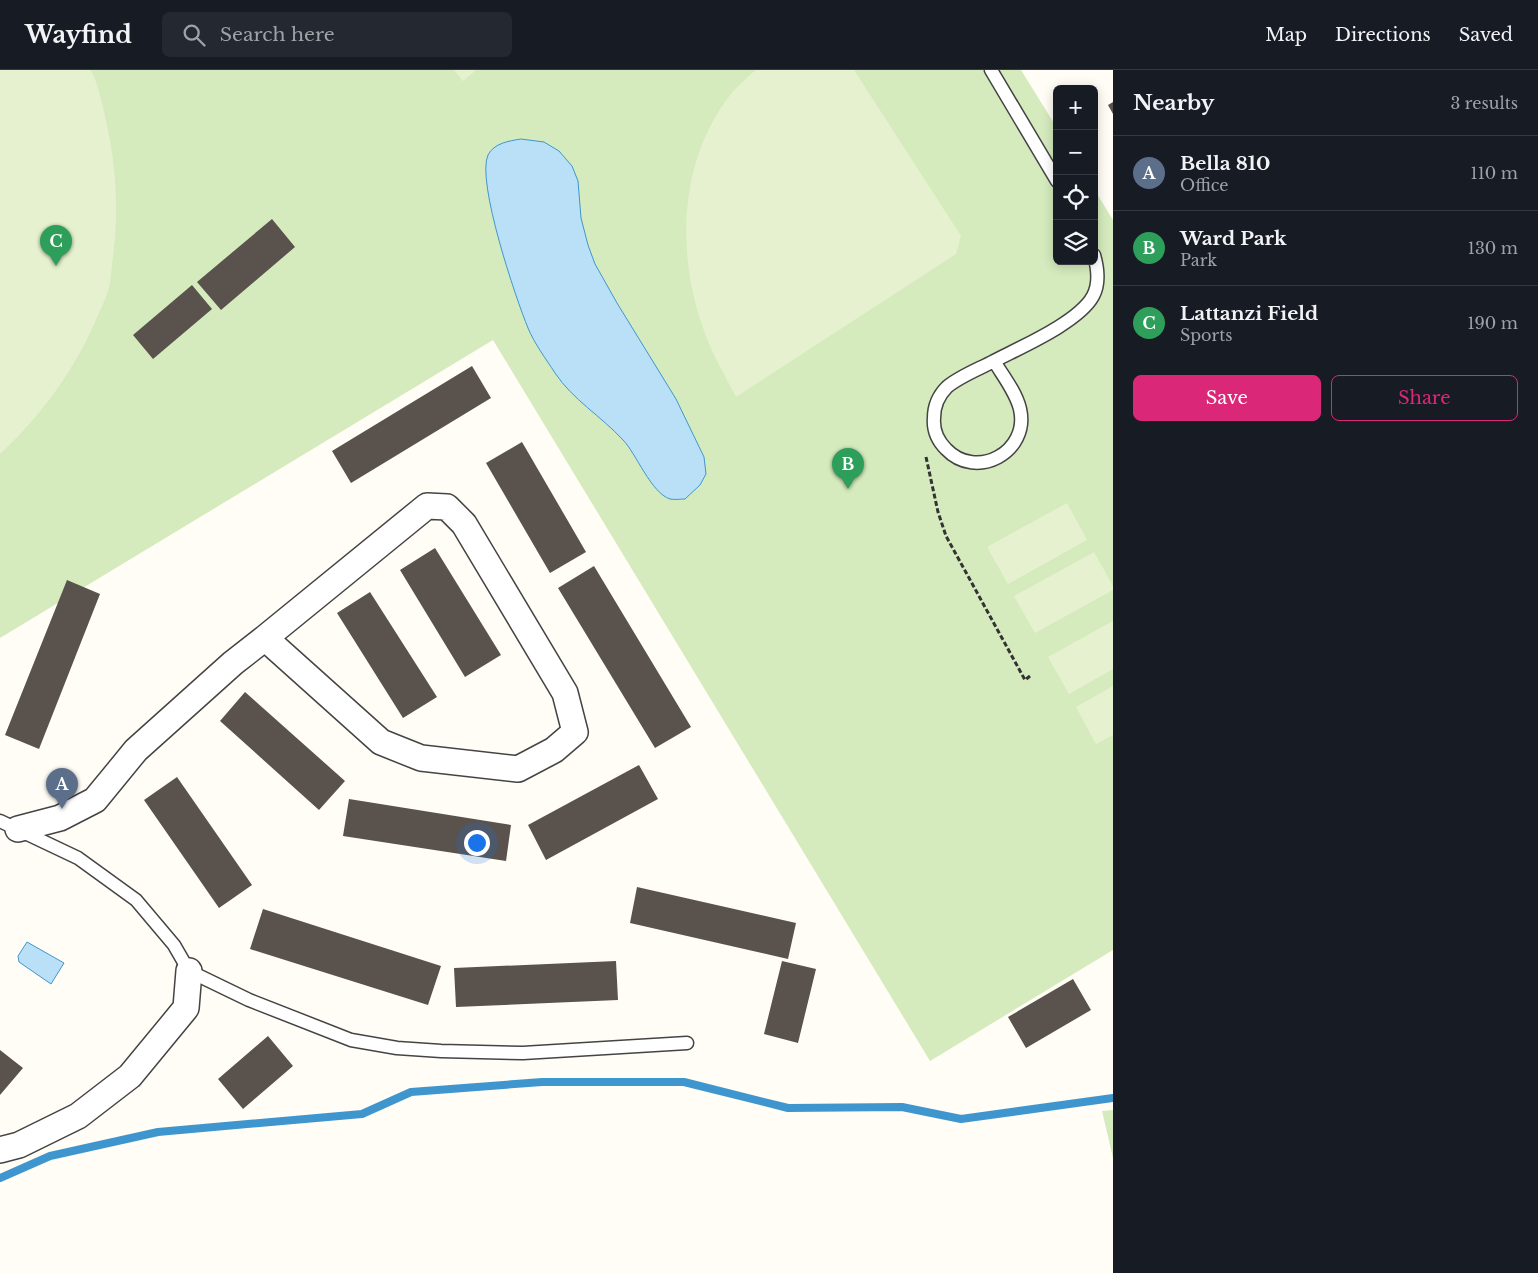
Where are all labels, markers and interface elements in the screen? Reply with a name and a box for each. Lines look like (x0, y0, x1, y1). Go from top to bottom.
search box (162, 12, 512, 57)
text: Wayfind (25, 20, 132, 49)
icon: search (180, 21, 208, 49)
text: Search here (220, 23, 335, 46)
text: Map (1265, 24, 1307, 46)
text: Directions (1335, 24, 1431, 46)
text: Saved (1459, 24, 1513, 46)
map controls (1053, 85, 1098, 265)
button: + (1053, 85, 1098, 130)
text: Nearby (1133, 90, 1214, 116)
text: 3 results (1450, 93, 1518, 113)
button: − (1053, 130, 1098, 175)
text: Bella 810 (1180, 152, 1270, 175)
text: A (1143, 163, 1155, 183)
text: 110 m (1471, 163, 1518, 183)
button: locate (1053, 175, 1098, 220)
text: Office (1180, 175, 1228, 195)
button: layers (1053, 220, 1098, 265)
pin: C (40, 225, 72, 266)
text: Ward Park (1180, 227, 1287, 250)
text: B (1143, 238, 1155, 258)
text: 130 m (1468, 238, 1518, 258)
text: Park (1180, 250, 1217, 270)
text: Lattanzi Field (1180, 302, 1318, 325)
text: C (1142, 313, 1156, 333)
text: 190 m (1467, 313, 1518, 333)
text: Sports (1180, 325, 1233, 345)
button: Save (1133, 375, 1321, 421)
button: Share (1331, 375, 1518, 421)
pin: B (832, 448, 864, 489)
pin: A (46, 768, 78, 809)
your location (464, 830, 490, 856)

